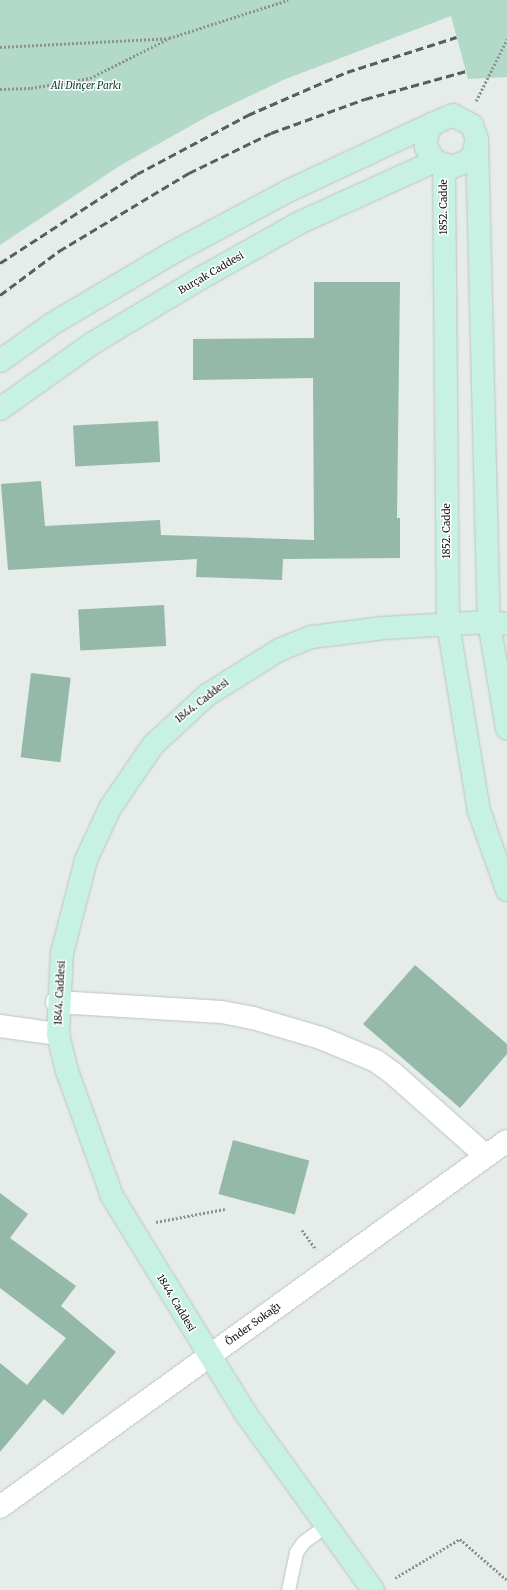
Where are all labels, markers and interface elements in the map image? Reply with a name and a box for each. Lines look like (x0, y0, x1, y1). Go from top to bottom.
park label: Ali Dinçer Parkı (51, 80, 121, 92)
street label: 1852. Cadde (438, 179, 450, 235)
street label: Burçak Caddesi (176, 249, 246, 297)
street label: 1852. Cadde (441, 503, 453, 559)
street label: 1844. Caddesi (173, 676, 231, 726)
street label: 1844. Caddesi (52, 960, 68, 1026)
street label: 1844. Caddesi (154, 1272, 198, 1334)
street label: Önder Sokağı (223, 1300, 283, 1348)

